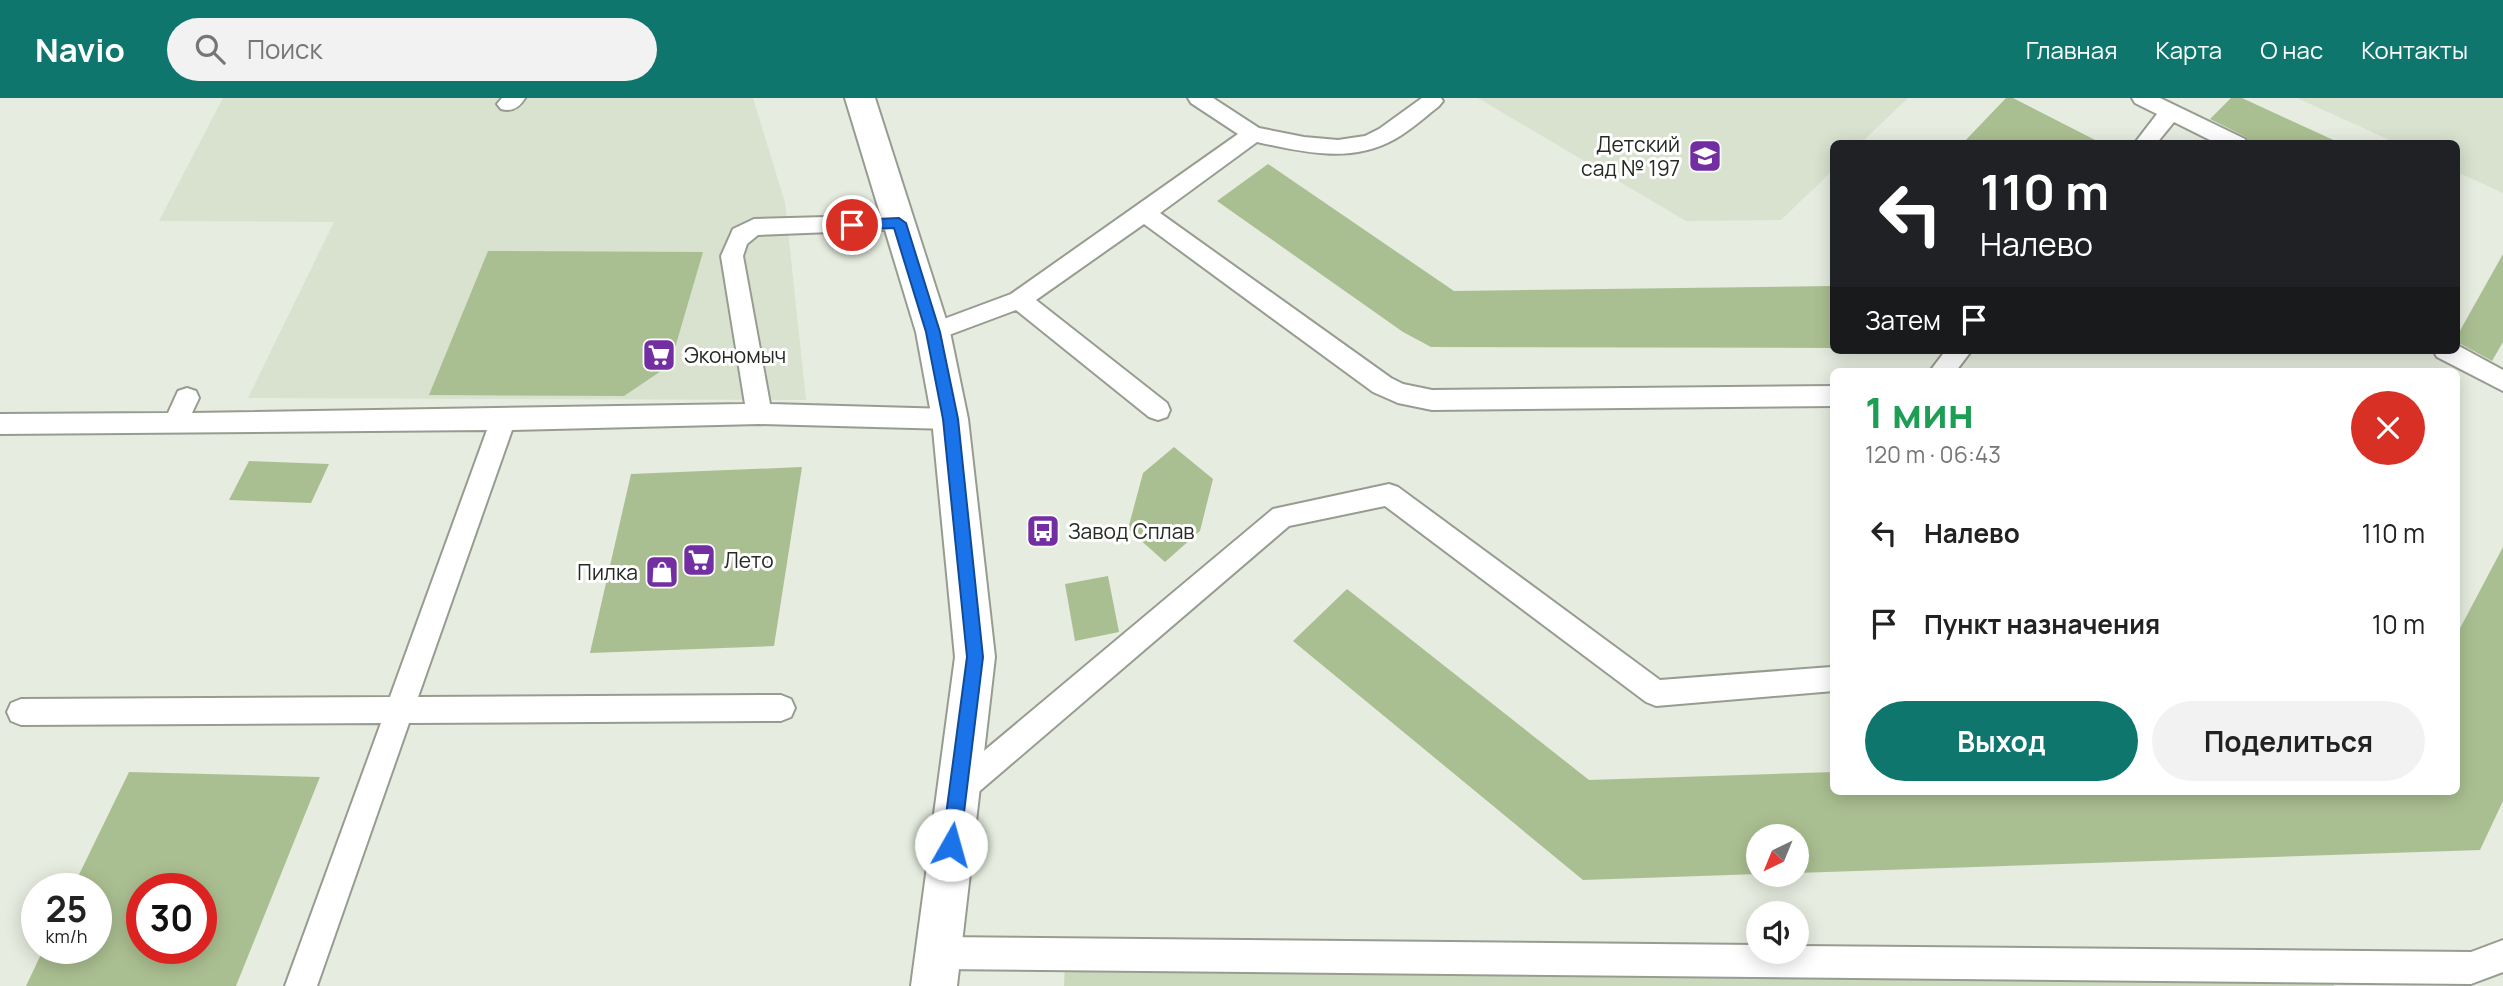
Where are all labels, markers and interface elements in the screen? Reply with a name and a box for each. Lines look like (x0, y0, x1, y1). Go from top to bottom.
search box (167, 18, 657, 81)
text: Navio (35, 27, 125, 72)
icon: search (191, 30, 229, 68)
text: Поиск (247, 31, 322, 67)
text: Главная (2026, 33, 2117, 66)
text: Карта (2155, 33, 2222, 66)
text: О нас (2260, 33, 2323, 66)
text: Контакты (2361, 33, 2468, 66)
place label: Детский сад № 197 (1581, 130, 1680, 182)
school or university icon: Детский сад № 197 (1686, 137, 1724, 175)
text: 110 m (1980, 158, 2109, 225)
icon: left (1865, 168, 1956, 259)
pin (822, 195, 882, 255)
icon: arrive (833, 206, 871, 244)
text: Налево (1980, 222, 2093, 266)
icon: arrive (1955, 301, 1993, 339)
text: Затем (1865, 302, 1941, 338)
supermarket icon: Экономыч (640, 336, 678, 374)
place label: Экономыч (684, 341, 786, 369)
text: 1 мин (1865, 383, 1974, 441)
button: close (2351, 391, 2425, 465)
text: 120 m · 06:43 (1865, 438, 2001, 470)
bus stop icon: Завод Сплав (1024, 512, 1062, 550)
icon: left (1865, 514, 1903, 552)
text: Налево (1924, 515, 2020, 551)
text: 110 m (2362, 515, 2425, 551)
place label: Завод Сплав (1068, 517, 1195, 545)
supermarket icon: Лето (680, 541, 718, 579)
place label: Лето (724, 546, 774, 574)
shop icon: Пилка (643, 553, 681, 591)
place label: Пилка (577, 558, 638, 586)
icon: arrive (1865, 605, 1903, 643)
text: Пункт назначения (1924, 606, 2160, 642)
text: 10 m (2372, 606, 2425, 642)
button: Выход (1865, 701, 2138, 781)
button: Поделиться (2152, 701, 2425, 781)
position arrow (914, 808, 988, 882)
north arrow (1746, 824, 1810, 887)
map controls (1746, 824, 1809, 964)
speed limit sign: 30 (126, 873, 217, 964)
text: 25 (46, 885, 87, 933)
button: sound (1746, 901, 1809, 964)
text: km/h (46, 924, 87, 948)

